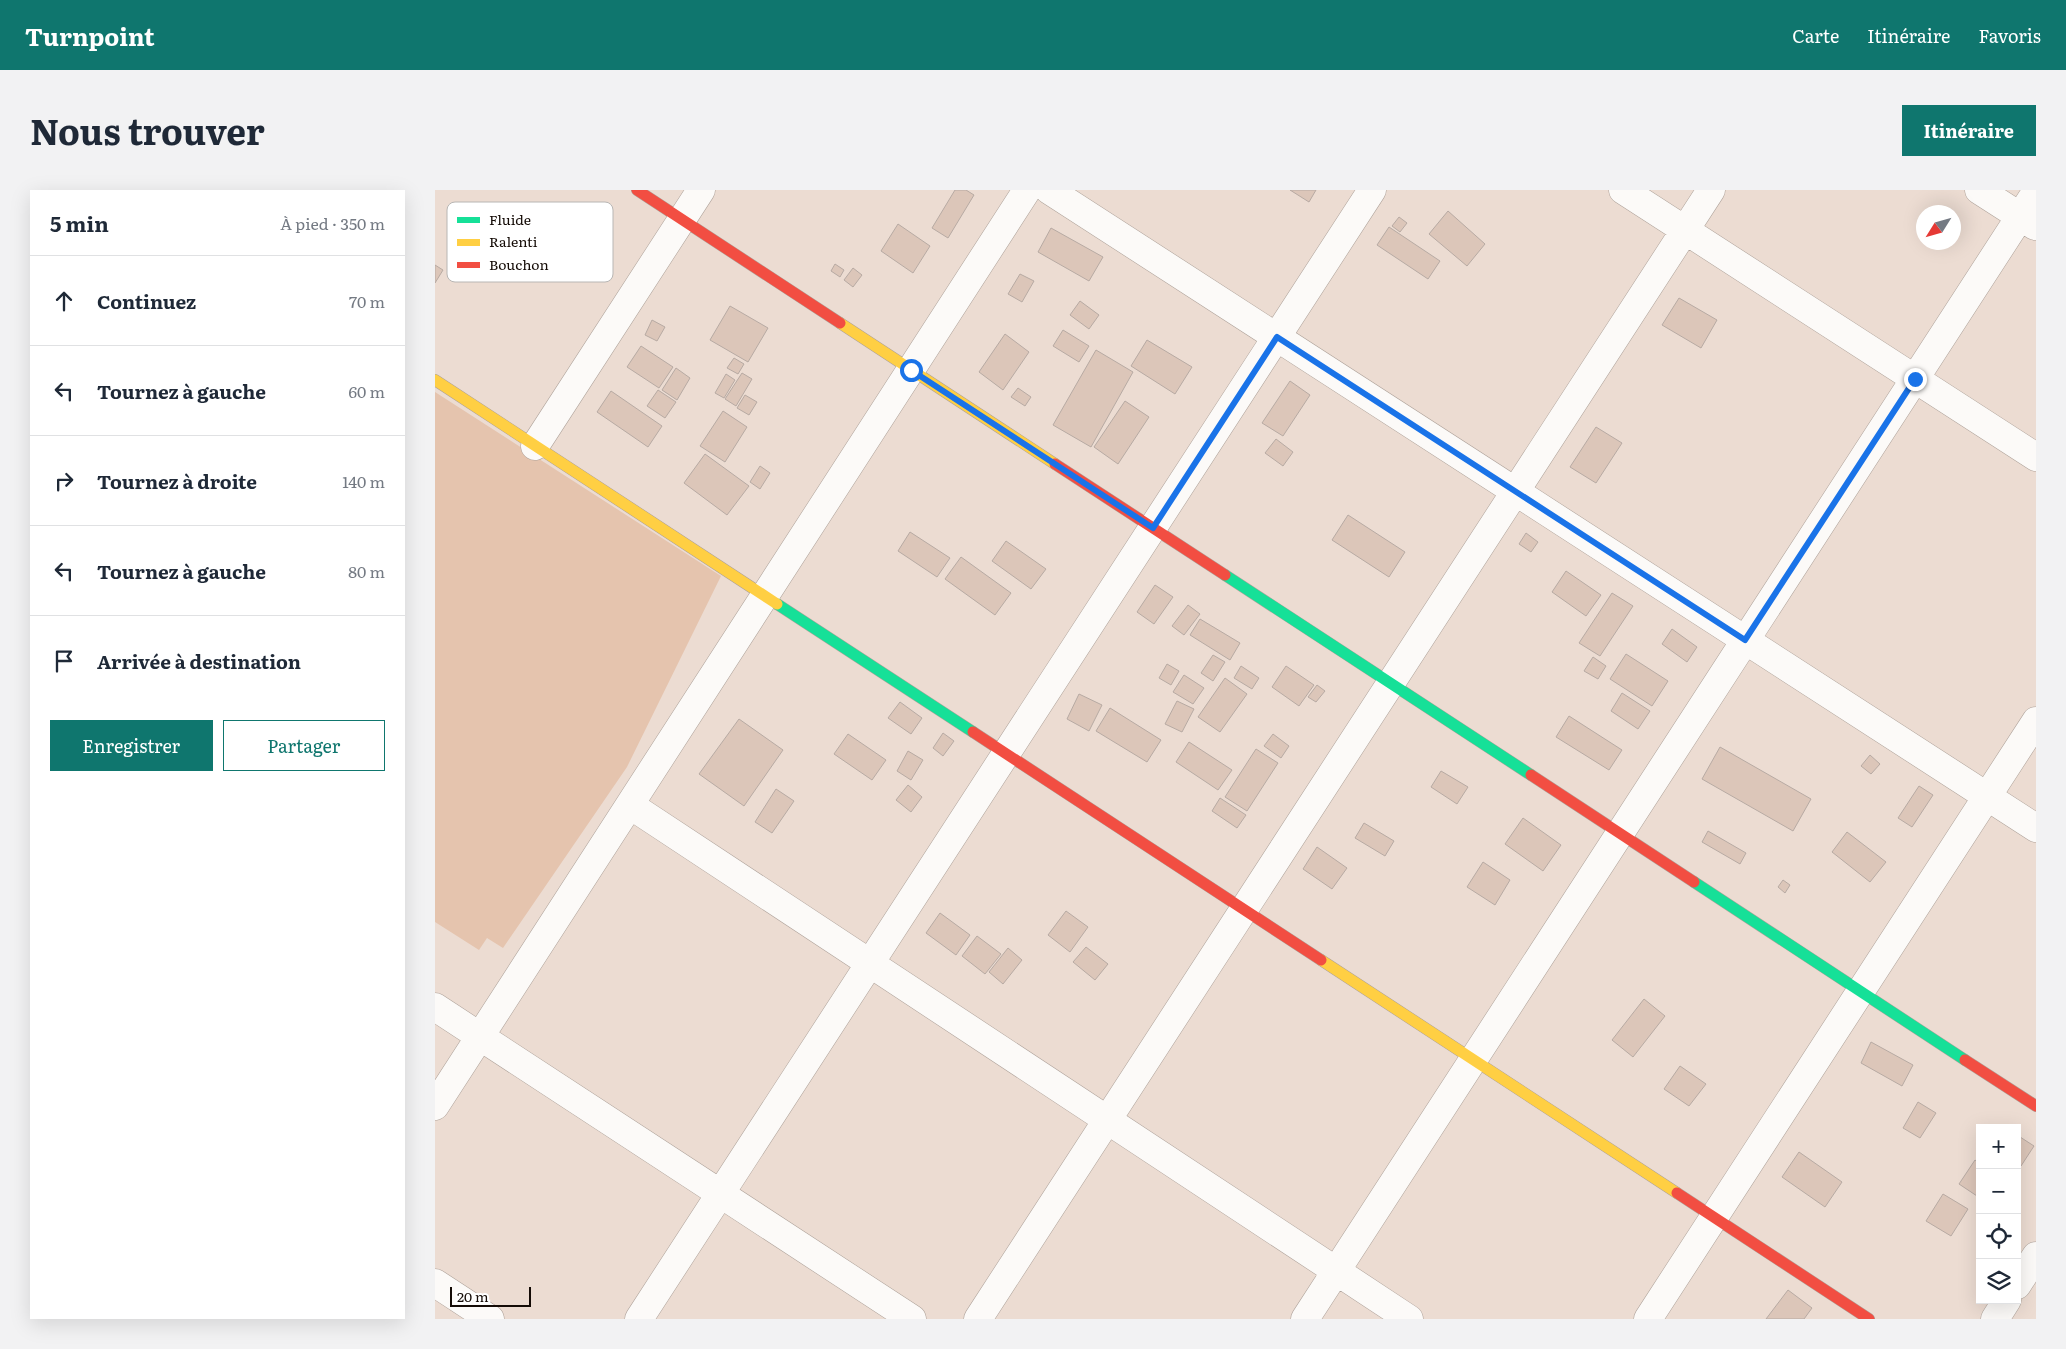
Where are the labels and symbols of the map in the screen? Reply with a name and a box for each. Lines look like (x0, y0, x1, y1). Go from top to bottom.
legend (447, 202, 613, 282)
north arrow (1916, 205, 1961, 250)
text: Fluide (489, 209, 531, 229)
text: Ralenti (489, 231, 538, 251)
text: Bouchon (489, 254, 549, 274)
route start (900, 359, 923, 382)
route end (1904, 368, 1927, 391)
scale bar (450, 1284, 531, 1307)

